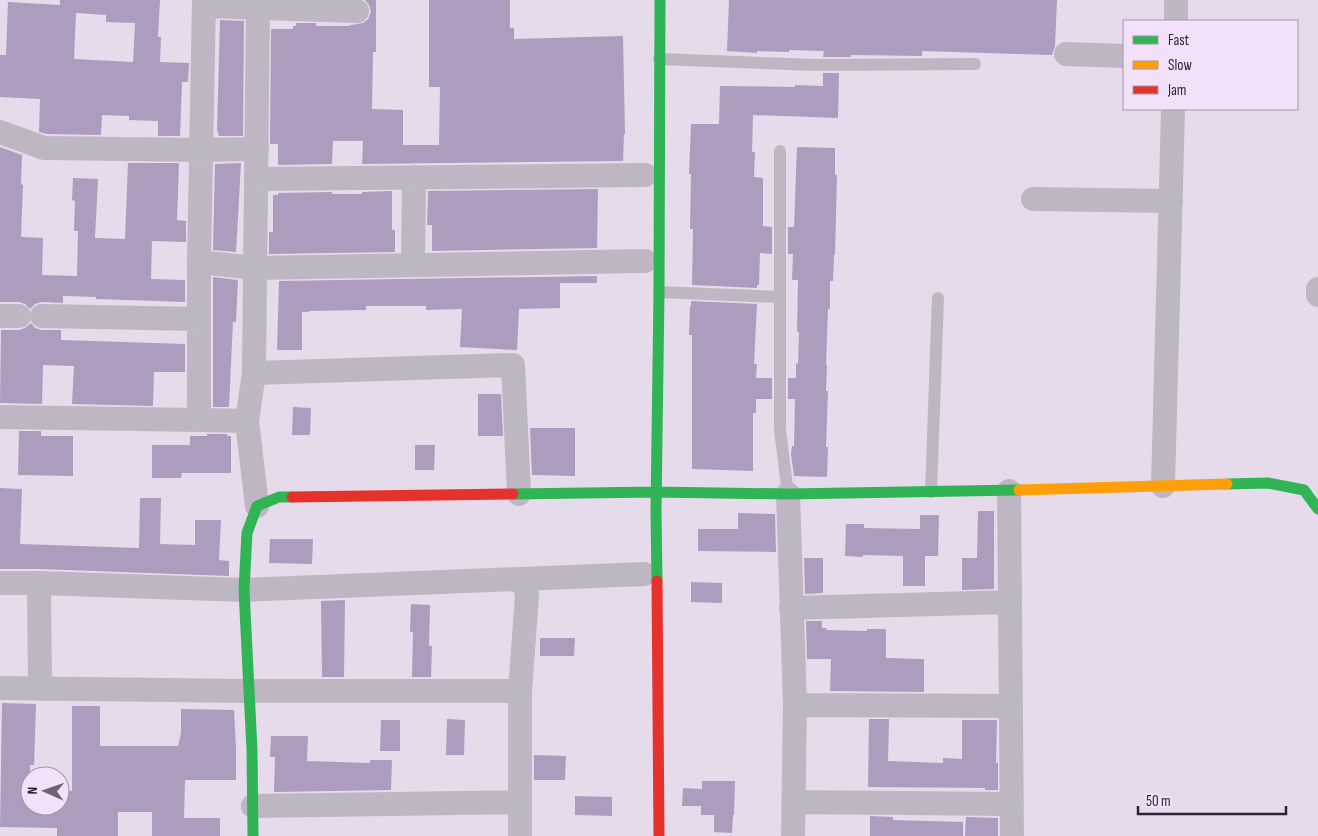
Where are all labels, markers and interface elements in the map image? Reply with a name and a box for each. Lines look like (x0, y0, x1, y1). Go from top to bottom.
legend (1123, 20, 1298, 110)
text: Fast (1168, 31, 1190, 50)
text: Slow (1168, 56, 1192, 75)
text: Jam (1167, 81, 1186, 100)
north arrow (20, 766, 70, 816)
scale bar (1138, 784, 1286, 816)
text: N (24, 787, 41, 795)
text: 50 m (1146, 792, 1171, 811)

